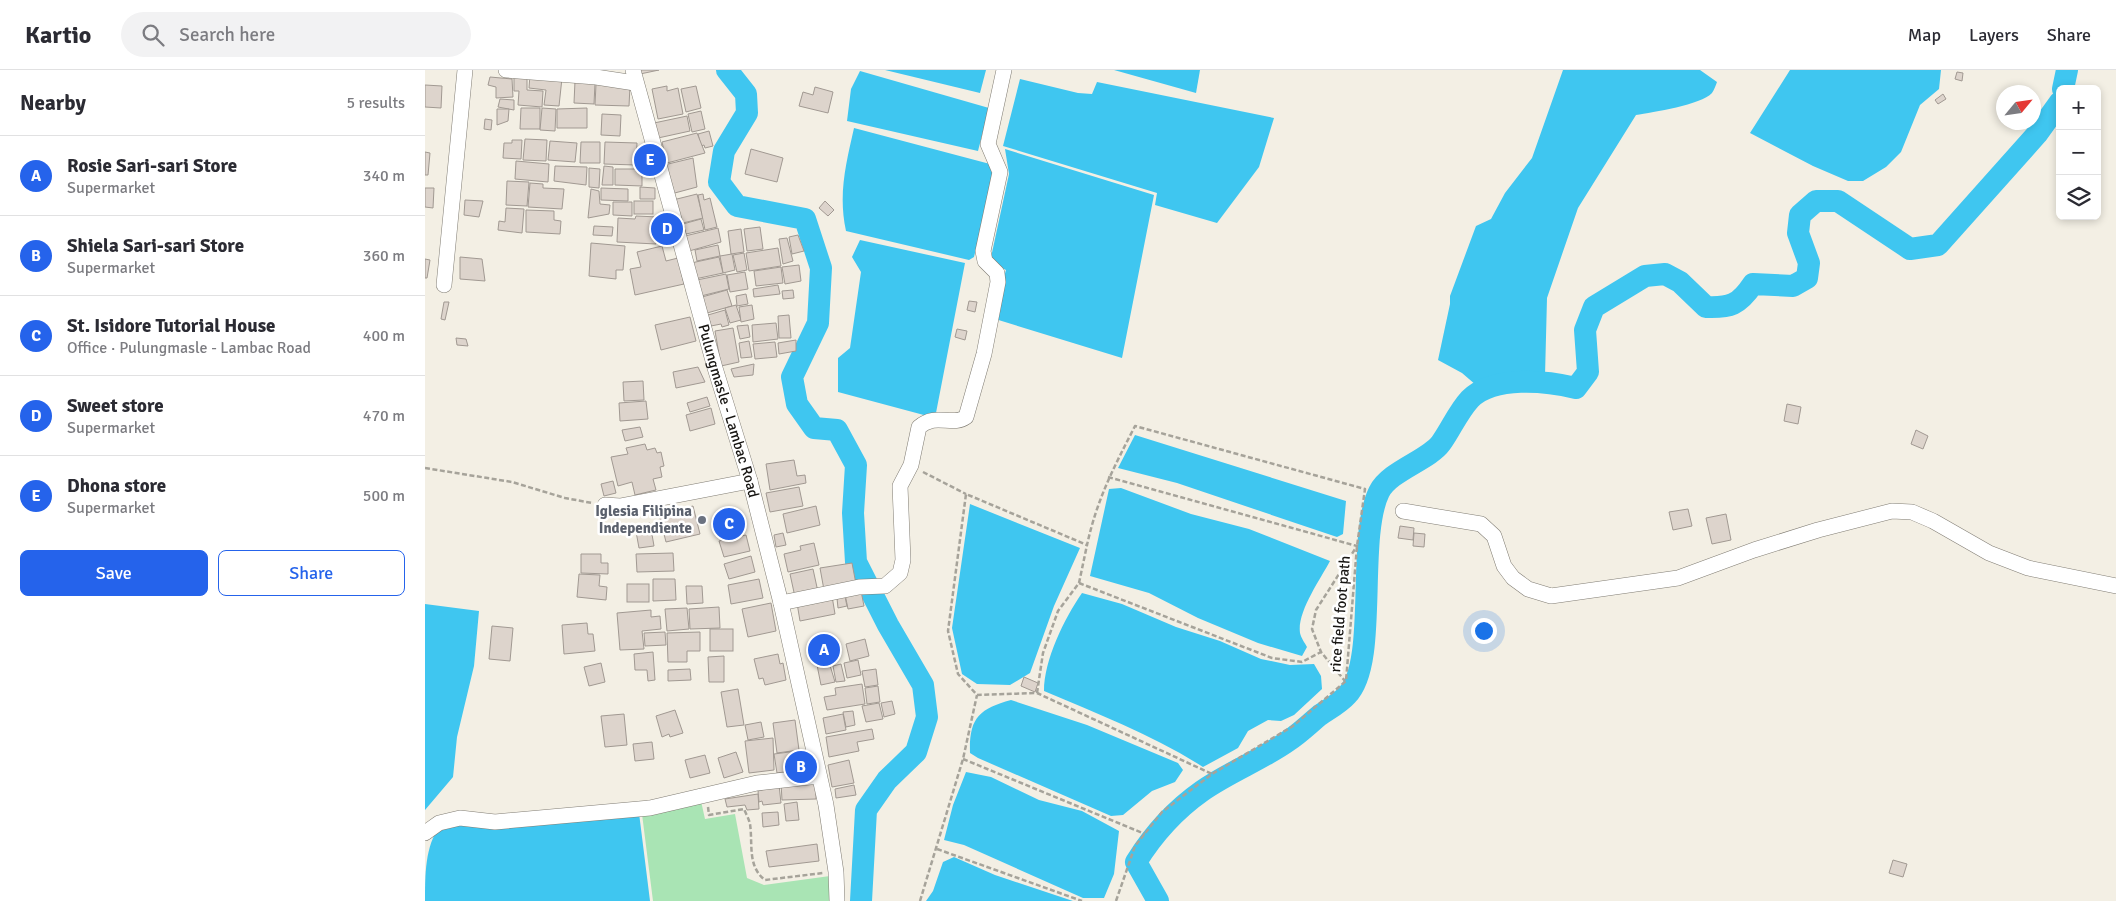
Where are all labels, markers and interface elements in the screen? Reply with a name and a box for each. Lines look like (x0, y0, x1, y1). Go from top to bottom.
search box (121, 12, 471, 57)
text: Kartio (25, 20, 91, 50)
icon: search (139, 21, 167, 49)
text: Search here (179, 23, 275, 47)
text: Map (1908, 24, 1941, 46)
text: Layers (1969, 24, 2019, 46)
text: Share (2047, 24, 2091, 46)
north arrow (1996, 85, 2041, 130)
map controls (2056, 85, 2101, 220)
button: + (2056, 85, 2101, 130)
text: Nearby (20, 90, 86, 116)
text: 5 results (346, 93, 405, 113)
button: − (2056, 130, 2101, 175)
pin: E (634, 141, 666, 179)
text: Rosie Sari-sari Store (67, 154, 237, 178)
text: A (31, 166, 41, 186)
text: 340 m (363, 166, 405, 186)
button: layers (2056, 175, 2101, 220)
text: Supermarket (67, 178, 155, 198)
pin: D (651, 210, 683, 248)
text: Shiela Sari-sari Store (67, 234, 244, 258)
text: B (31, 246, 41, 266)
text: 360 m (363, 246, 405, 266)
text: Supermarket (67, 258, 155, 278)
text: St. Isidore Tutorial House (67, 314, 276, 338)
street label: Pulungmasle - Lambac Road (694, 322, 763, 499)
text: C (31, 326, 41, 346)
text: 400 m (363, 326, 405, 346)
text: Office · Pulungmasle - Lambac Road (67, 338, 311, 358)
text: Sweet store (67, 394, 164, 418)
text: D (31, 406, 41, 426)
text: 470 m (363, 406, 405, 426)
text: Supermarket (67, 418, 155, 438)
text: Dhona store (67, 474, 166, 498)
text: E (31, 486, 41, 506)
text: 500 m (363, 486, 405, 506)
text: Supermarket (67, 498, 155, 518)
place label: Iglesia Filipina Independiente (595, 502, 692, 537)
pin: C (713, 505, 745, 543)
marker: Iglesia Filipina Independiente (696, 514, 708, 526)
button: Save (20, 550, 208, 596)
button: Share (218, 550, 405, 596)
street label: rice field foot path (1326, 555, 1354, 673)
your location (1471, 618, 1497, 644)
pin: A (808, 631, 840, 669)
pin: B (785, 748, 817, 786)

